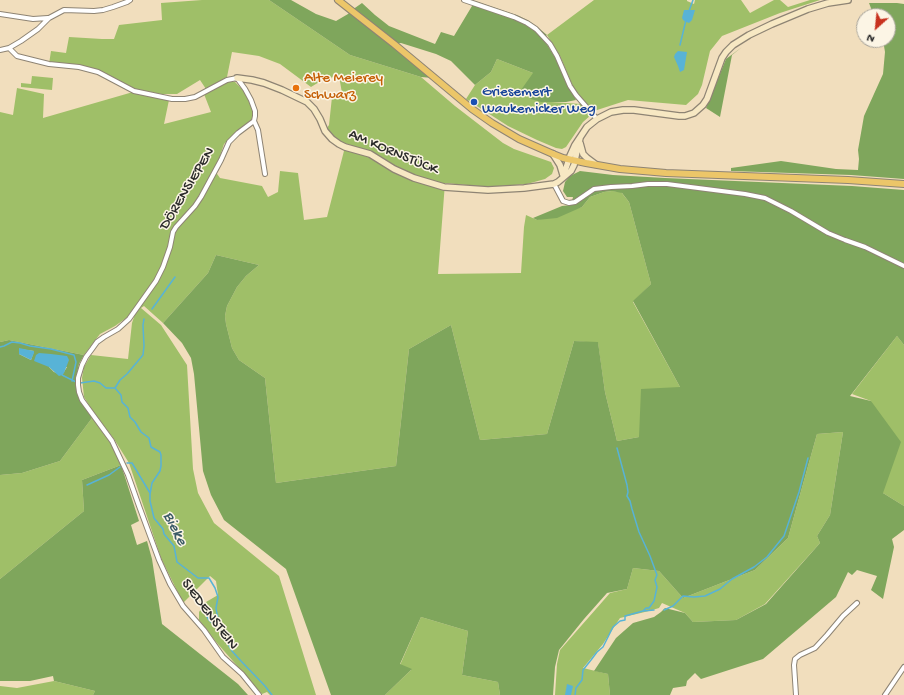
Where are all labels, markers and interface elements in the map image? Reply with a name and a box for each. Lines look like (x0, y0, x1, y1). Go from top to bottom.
north arrow (856, 8, 896, 48)
text: N (865, 31, 877, 45)
place label: Alte Meierey Schwarz (304, 70, 383, 105)
marker: Alte Meierey Schwarz (291, 83, 301, 93)
place label: Griesemert Waukemicker Weg (482, 84, 596, 119)
marker: Griesemert Waukemicker Weg (469, 97, 479, 107)
street label: AM KORNSTÜCK (346, 126, 440, 180)
street label: DÖRENSIEPEN (156, 144, 220, 234)
water label: Bieke (157, 509, 191, 549)
street label: SIEDENSTEIN (176, 576, 242, 654)

